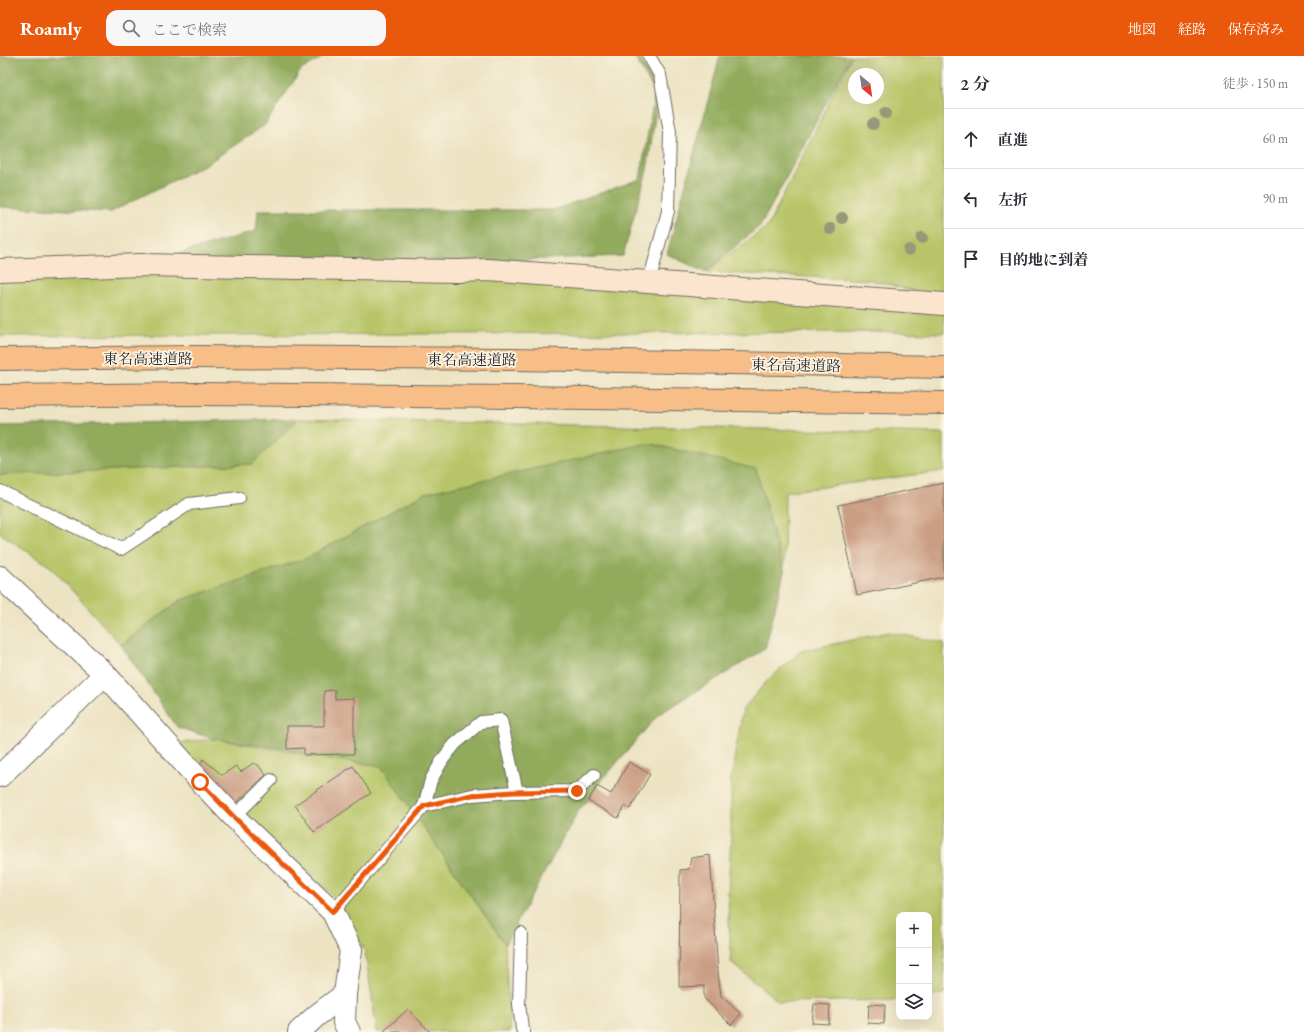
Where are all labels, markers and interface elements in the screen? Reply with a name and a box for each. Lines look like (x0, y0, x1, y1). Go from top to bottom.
search box (106, 10, 386, 46)
text: Roamly (20, 16, 82, 41)
icon: search (120, 17, 142, 39)
text: ここで検索 (152, 20, 227, 39)
text: 地図 (1128, 20, 1156, 38)
text: 経路 (1178, 20, 1206, 38)
text: 保存済み (1228, 20, 1284, 38)
north arrow (848, 68, 884, 104)
text: 2 分 (960, 73, 990, 95)
text: 徒歩 · 150 m (1223, 75, 1288, 92)
icon: ahead (960, 128, 982, 150)
text: 直進 (998, 130, 1028, 149)
text: 60 m (1263, 130, 1288, 147)
icon: left (960, 188, 982, 210)
text: 左折 (998, 190, 1028, 209)
text: 90 m (1263, 190, 1288, 207)
icon: arrive (960, 248, 982, 270)
text: 目的地に到着 (998, 250, 1088, 269)
street label: 東名高速道路 (103, 349, 193, 368)
street label: 東名高速道路 (427, 350, 517, 369)
street label: 東名高速道路 (751, 355, 841, 375)
route start (191, 773, 209, 791)
route end (568, 782, 586, 800)
map controls (896, 912, 932, 1020)
button: + (896, 912, 932, 948)
button: − (896, 948, 932, 984)
button: layers (896, 984, 932, 1020)

